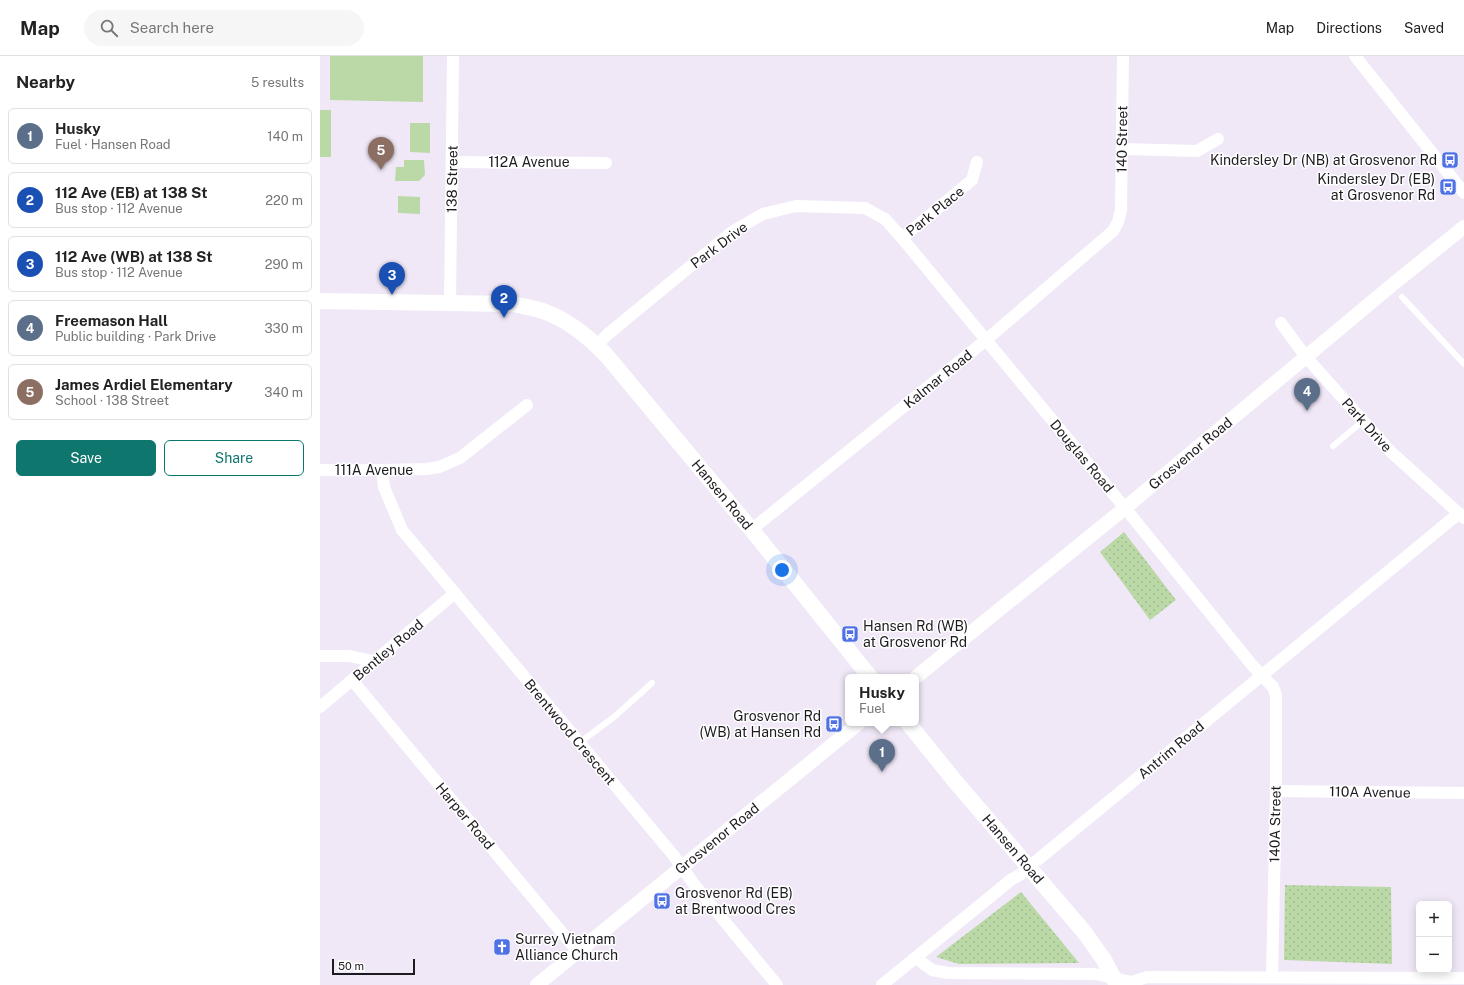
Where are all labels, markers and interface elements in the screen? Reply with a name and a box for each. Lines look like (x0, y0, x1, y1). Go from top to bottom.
search box (84, 10, 364, 46)
text: Map (20, 17, 60, 39)
icon: search (98, 17, 120, 39)
text: Search here (130, 19, 214, 36)
text: Map (1266, 20, 1294, 36)
text: Directions (1316, 20, 1382, 36)
text: Saved (1404, 20, 1444, 36)
text: Nearby (16, 72, 75, 92)
text: 5 results (251, 75, 304, 90)
street label: 140 Street (1113, 105, 1130, 173)
text: Husky (55, 120, 101, 137)
text: 1 (27, 129, 33, 144)
text: 140 m (267, 129, 303, 144)
text: Fuel · Hansen Road (55, 137, 171, 152)
pin: 5 (368, 137, 394, 170)
street label: 138 Street (443, 145, 461, 213)
bus stop icon: Kindersley Dr (NB) at Grosvenor Rd (1440, 150, 1460, 170)
place label: Kindersley Dr (NB) at Grosvenor Rd (1210, 152, 1437, 168)
street label: 112A Avenue (488, 154, 570, 170)
place label: Kindersley Dr (EB) at Grosvenor Rd (1317, 171, 1435, 203)
bus stop icon: Kindersley Dr (EB) at Grosvenor Rd (1438, 177, 1458, 197)
street label: Park Place (903, 183, 967, 239)
text: 112 Ave (EB) at 138 St (55, 184, 207, 201)
text: 2 (26, 193, 34, 208)
text: 220 m (265, 193, 303, 208)
text: Bus stop · 112 Avenue (55, 201, 183, 216)
street label: Park Drive (688, 218, 751, 271)
text: 112 Ave (WB) at 138 St (55, 248, 212, 265)
text: 3 (26, 257, 34, 272)
text: 290 m (265, 257, 303, 272)
pin: 3 (379, 262, 405, 295)
text: Bus stop · 112 Avenue (55, 265, 183, 280)
pin: 2 (491, 285, 517, 318)
text: Freemason Hall (55, 312, 168, 329)
text: 4 (26, 321, 34, 336)
text: 330 m (264, 321, 303, 336)
text: Public building · Park Drive (55, 329, 216, 344)
street label: Kalmar Road (901, 347, 975, 411)
text: James Ardiel Elementary (55, 376, 233, 393)
pin: 4 (1294, 378, 1320, 411)
text: 5 (26, 385, 34, 400)
text: 340 m (264, 385, 303, 400)
text: School · 138 Street (55, 393, 169, 408)
street label: Park Drive (1339, 395, 1395, 455)
street label: Grosvenor Road (1146, 414, 1235, 493)
street label: Douglas Road (1047, 416, 1117, 496)
button: Save (16, 440, 156, 476)
button: Share (164, 440, 304, 476)
street label: Hansen Road (689, 456, 756, 533)
street label: 111A Avenue (335, 462, 413, 478)
your location (772, 560, 792, 580)
street label: Bentley Road (350, 616, 426, 684)
place label: Hansen Rd (WB) at Grosvenor Rd (863, 618, 968, 650)
bus stop icon: Hansen Rd (WB) at Grosvenor Rd (840, 624, 860, 644)
popup (845, 674, 919, 726)
street label: Brentwood Crescent (521, 676, 619, 788)
text: Husky (859, 684, 905, 701)
text: Fuel (859, 701, 886, 716)
place label: Grosvenor Rd (WB) at Hansen Rd (700, 708, 821, 740)
bus stop icon: Grosvenor Rd (WB) at Hansen Rd (824, 714, 844, 734)
street label: Antrim Road (1135, 718, 1207, 782)
pin: 1 (869, 739, 895, 772)
street label: Harper Road (432, 779, 498, 853)
street label: 110A Avenue (1329, 783, 1411, 801)
street label: 140A Street (1266, 785, 1284, 863)
street label: Grosvenor Road (672, 800, 762, 877)
street label: Hansen Road (979, 811, 1047, 887)
place label: Grosvenor Rd (EB) at Brentwood Cres (675, 885, 796, 917)
bus stop icon: Grosvenor Rd (EB) at Brentwood Cres (652, 891, 672, 911)
map controls (1416, 901, 1452, 973)
button: + (1416, 901, 1452, 937)
place label: Surrey Vietnam Alliance Church (515, 931, 618, 963)
church icon: Surrey Vietnam Alliance Church (492, 937, 512, 957)
button: − (1416, 937, 1452, 973)
scale bar (332, 957, 415, 976)
text: 50 m (338, 960, 364, 972)

